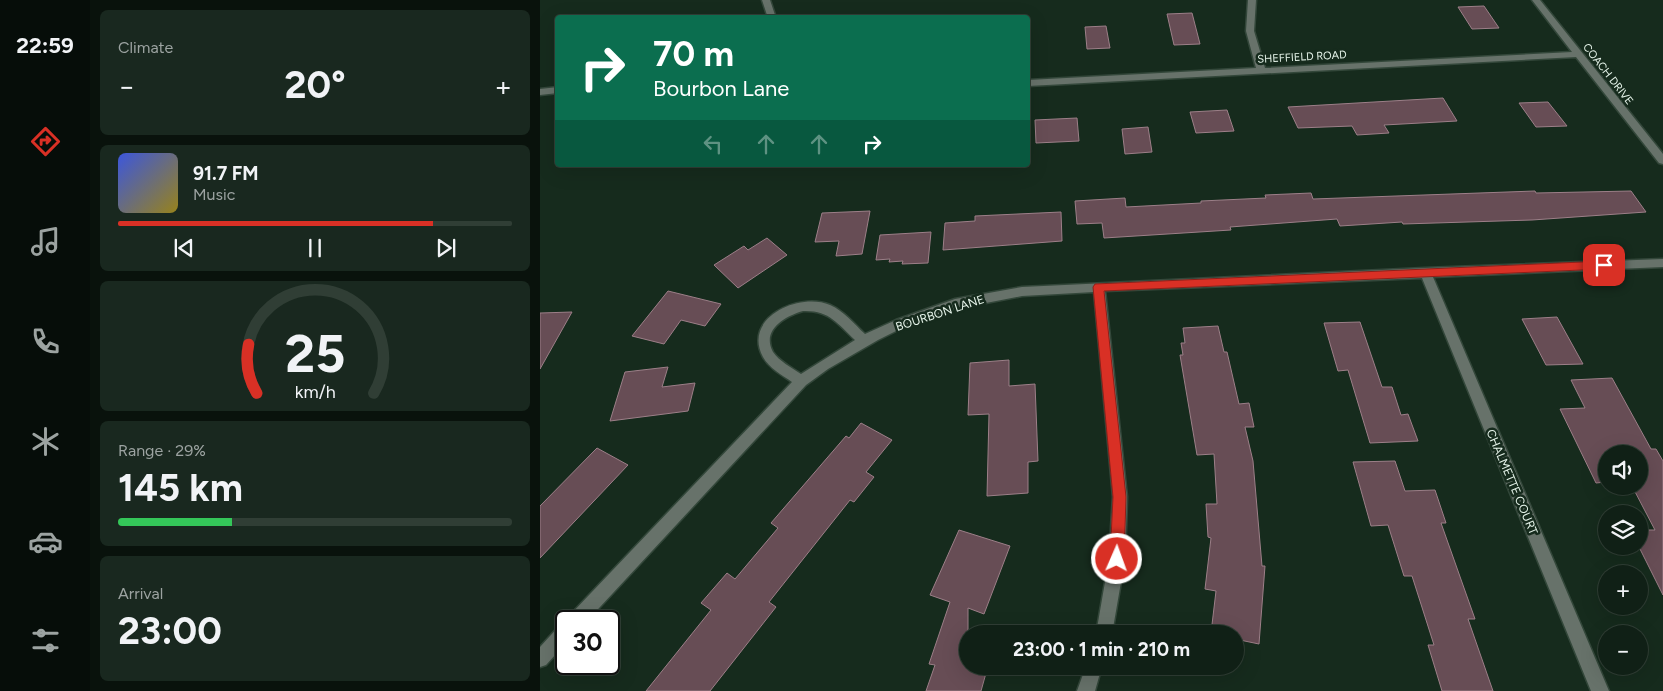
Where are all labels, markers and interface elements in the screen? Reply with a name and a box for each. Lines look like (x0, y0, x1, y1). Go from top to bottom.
text: 22:59 (16, 32, 74, 59)
text: 70 m (653, 33, 734, 75)
icon: right (570, 35, 635, 100)
text: Climate (118, 38, 173, 57)
street label: COACH DRIVE (1580, 41, 1636, 107)
street label: SHEFFIELD ROAD (1257, 48, 1347, 66)
text: 20° (285, 62, 346, 108)
text: − (118, 69, 135, 103)
text: + (495, 69, 512, 103)
text: Bourbon Lane (653, 75, 789, 102)
icon: directions (28, 124, 63, 159)
icon: left (699, 130, 727, 158)
icon: ahead (752, 130, 780, 158)
icon: ahead (805, 130, 833, 158)
icon: right (858, 130, 886, 158)
text: 91.7 FM (193, 162, 259, 185)
text: Music (193, 185, 235, 204)
icon: music (28, 224, 63, 259)
icon: previous (170, 234, 198, 262)
icon: pause (301, 234, 329, 262)
icon: next (432, 234, 460, 262)
pin (1583, 244, 1625, 286)
icon: arrive (1590, 251, 1618, 279)
street label: BOURBON LANE (894, 292, 986, 334)
text: 25 (285, 323, 345, 385)
icon: phone (28, 324, 63, 359)
text: km/h (295, 381, 335, 402)
icon: climate (28, 424, 63, 459)
street label: CHALMETTE COURT (1483, 427, 1541, 537)
text: Range · 29% (118, 441, 206, 460)
map controls (1598, 445, 1648, 675)
button: sound (1598, 445, 1648, 495)
text: 145 km (118, 465, 243, 511)
button: layers (1598, 505, 1648, 555)
icon: car (28, 524, 63, 559)
position arrow (1090, 532, 1142, 584)
button: + (1598, 565, 1648, 615)
text: Arrival (118, 584, 163, 603)
text: 23:00 (118, 608, 222, 654)
speed limit sign: 30 (555, 610, 620, 675)
icon: filters (28, 623, 63, 658)
button: − (1598, 625, 1648, 675)
text: 23:00 · 1 min · 210 m (1013, 638, 1190, 661)

